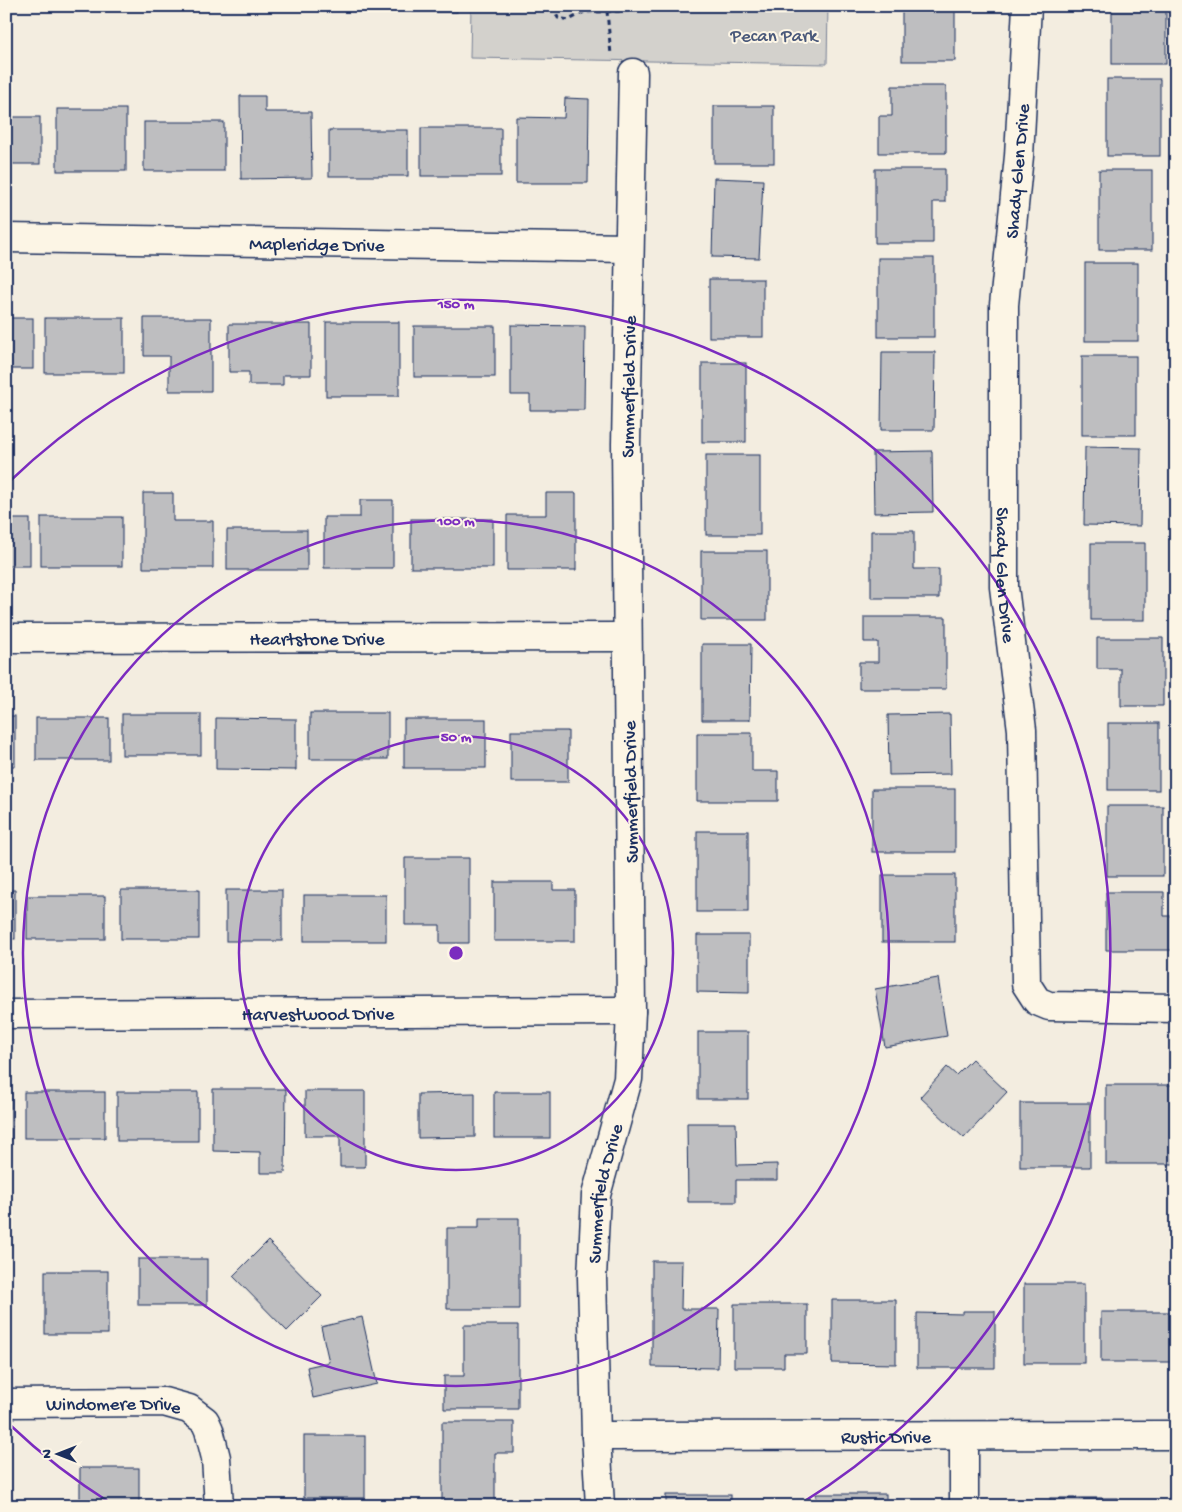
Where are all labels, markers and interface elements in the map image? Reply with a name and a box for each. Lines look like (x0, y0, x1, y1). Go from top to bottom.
park label: Pecan Park (729, 26, 819, 49)
street label: Shady Glen Drive (1002, 103, 1037, 240)
street label: Mapleridge Drive (249, 234, 385, 259)
text: 150 m (437, 296, 475, 314)
street label: Summerfield Drive (618, 315, 643, 458)
street label: Shady Glen Drive (989, 507, 1019, 644)
text: 100 m (436, 513, 475, 531)
street label: Heartstone Drive (249, 629, 385, 653)
street label: Summerfield Drive (620, 720, 645, 863)
text: 50 m (441, 729, 472, 747)
centre of rings (447, 944, 465, 962)
street label: Harvestwood Drive (242, 1004, 395, 1028)
street label: Summerfield Drive (585, 1121, 630, 1264)
street label: Windomere Drive (46, 1394, 184, 1421)
street label: Rustic Drive (841, 1427, 931, 1451)
north arrow (32, 1430, 82, 1480)
text: N (39, 1449, 56, 1459)

